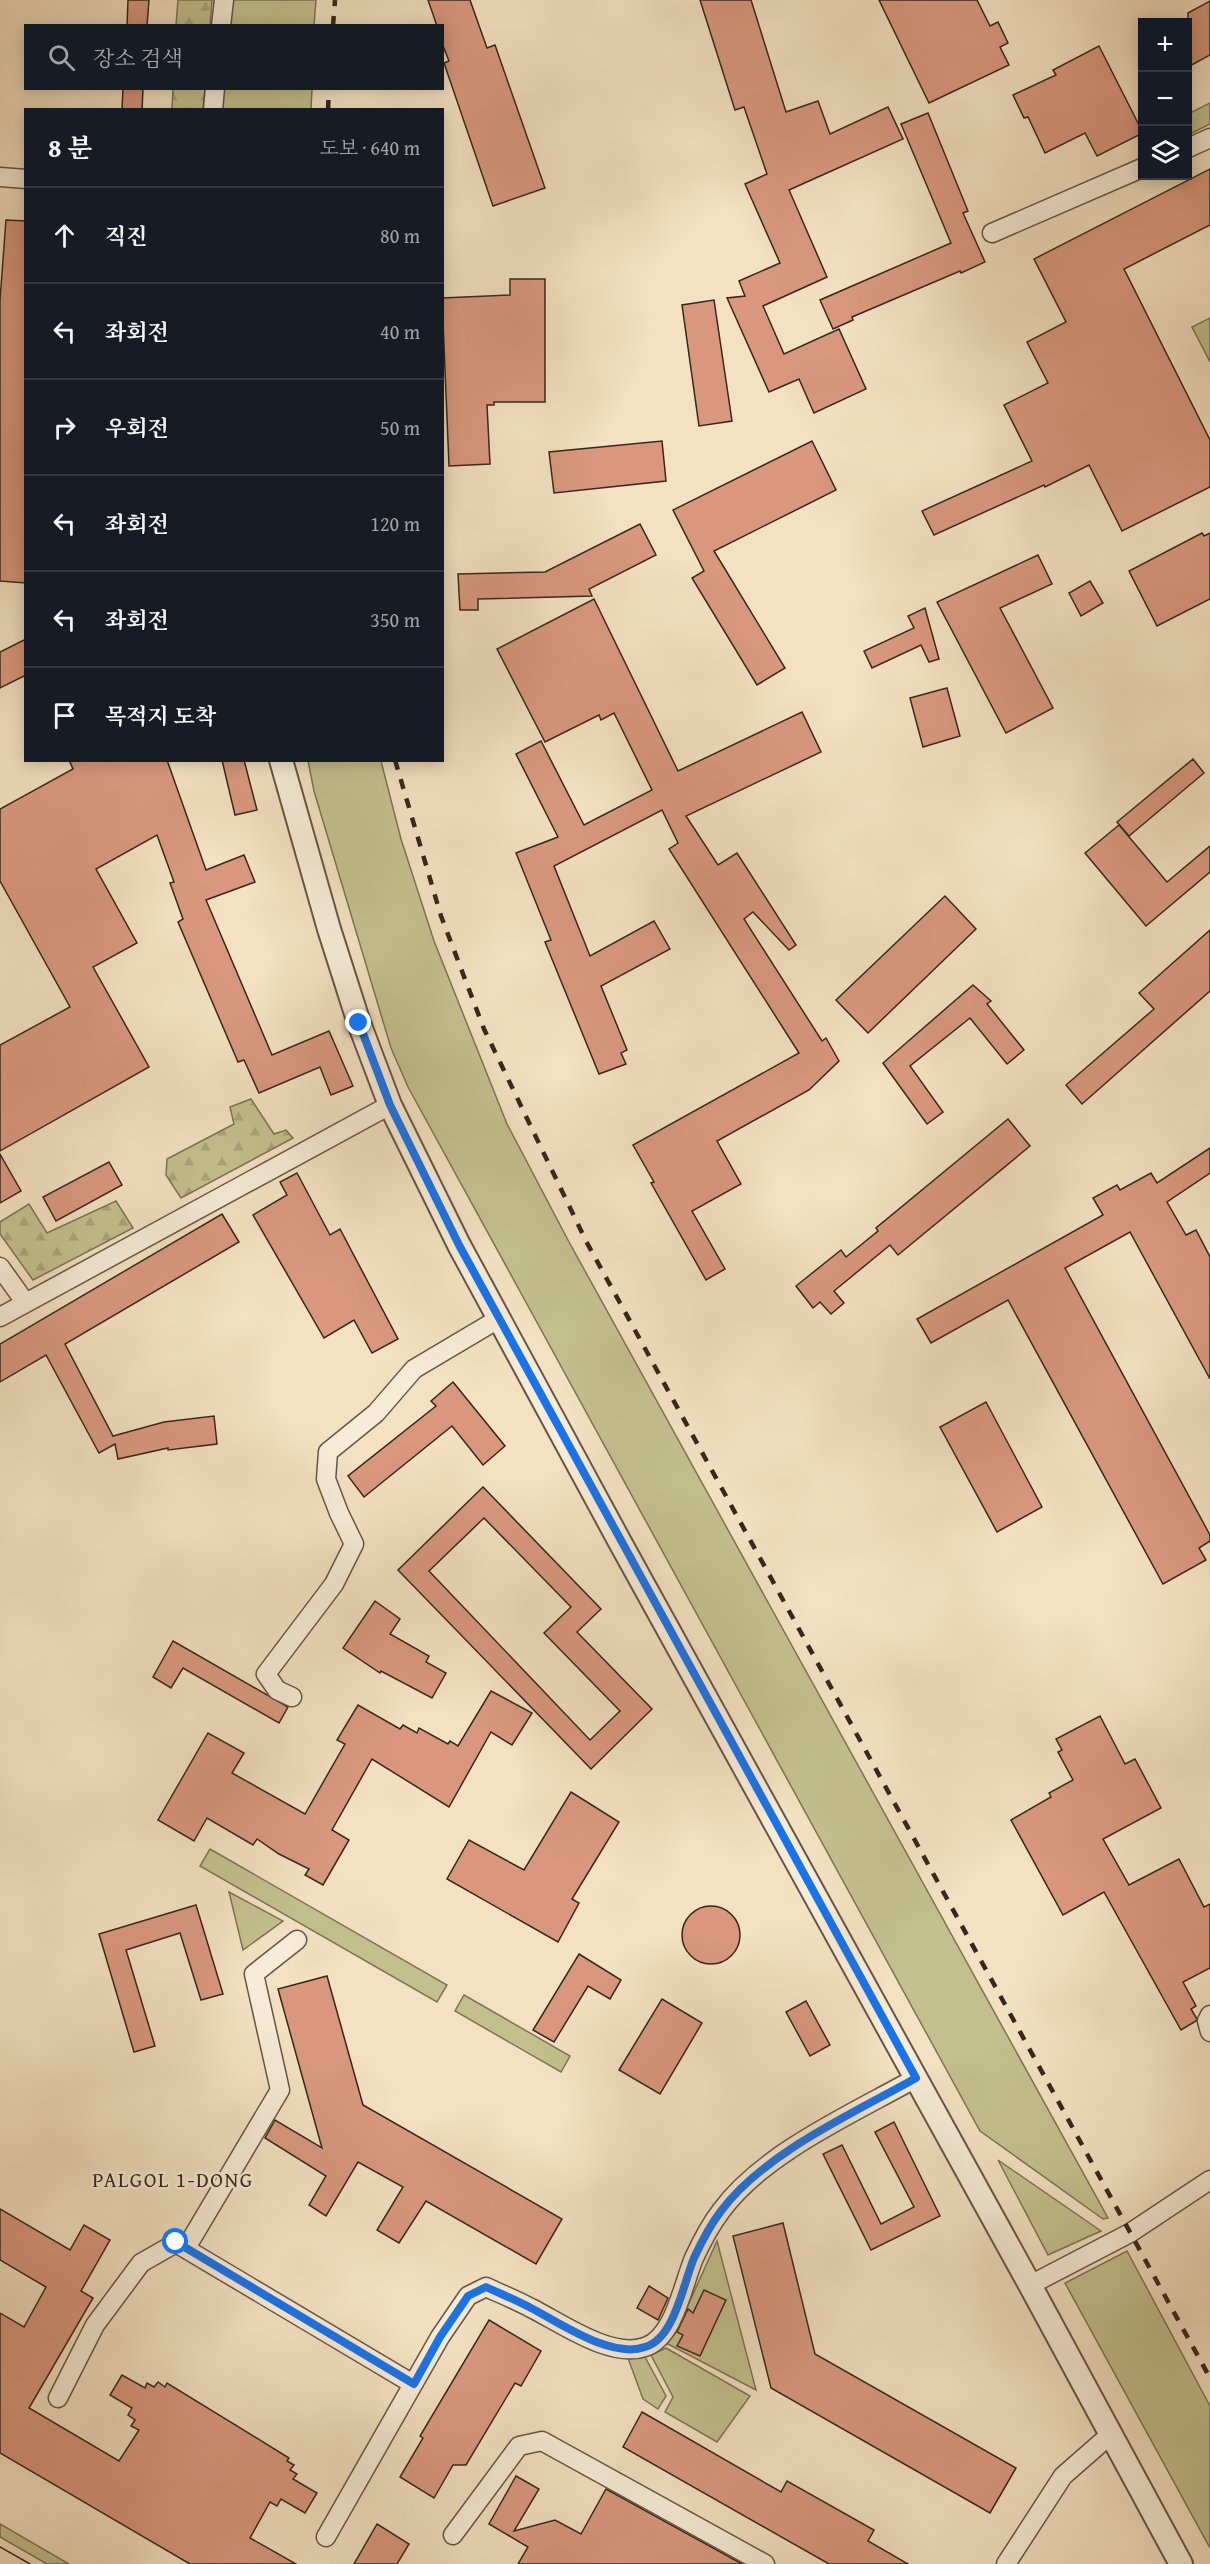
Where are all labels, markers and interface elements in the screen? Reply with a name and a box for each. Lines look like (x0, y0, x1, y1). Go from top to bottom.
map controls (1138, 18, 1192, 180)
button: + (1138, 18, 1192, 72)
search box (24, 24, 444, 90)
icon: search (45, 41, 78, 74)
text: 장소 검색 (93, 42, 183, 74)
button: − (1138, 72, 1192, 126)
button: layers (1138, 126, 1192, 180)
text: 8 분 (48, 128, 92, 167)
text: 도보 · 640 m (320, 133, 420, 162)
icon: ahead (48, 219, 81, 252)
text: 직진 (105, 220, 148, 252)
text: 80 m (380, 221, 420, 250)
icon: left (48, 315, 81, 348)
text: 좌회전 (105, 316, 169, 348)
text: 40 m (380, 317, 420, 346)
icon: right (48, 411, 81, 444)
text: 우회전 (105, 412, 169, 444)
text: 50 m (380, 413, 420, 442)
icon: left (48, 507, 81, 540)
text: 좌회전 (105, 508, 169, 540)
text: 120 m (370, 509, 420, 538)
icon: left (48, 603, 81, 636)
text: 좌회전 (105, 604, 169, 636)
text: 350 m (370, 605, 420, 634)
icon: arrive (48, 699, 81, 732)
text: 목적지 도착 (105, 700, 216, 732)
route end (345, 1009, 371, 1035)
district label: PALGOL 1-DONG (92, 2164, 254, 2195)
route start (162, 2228, 188, 2254)

